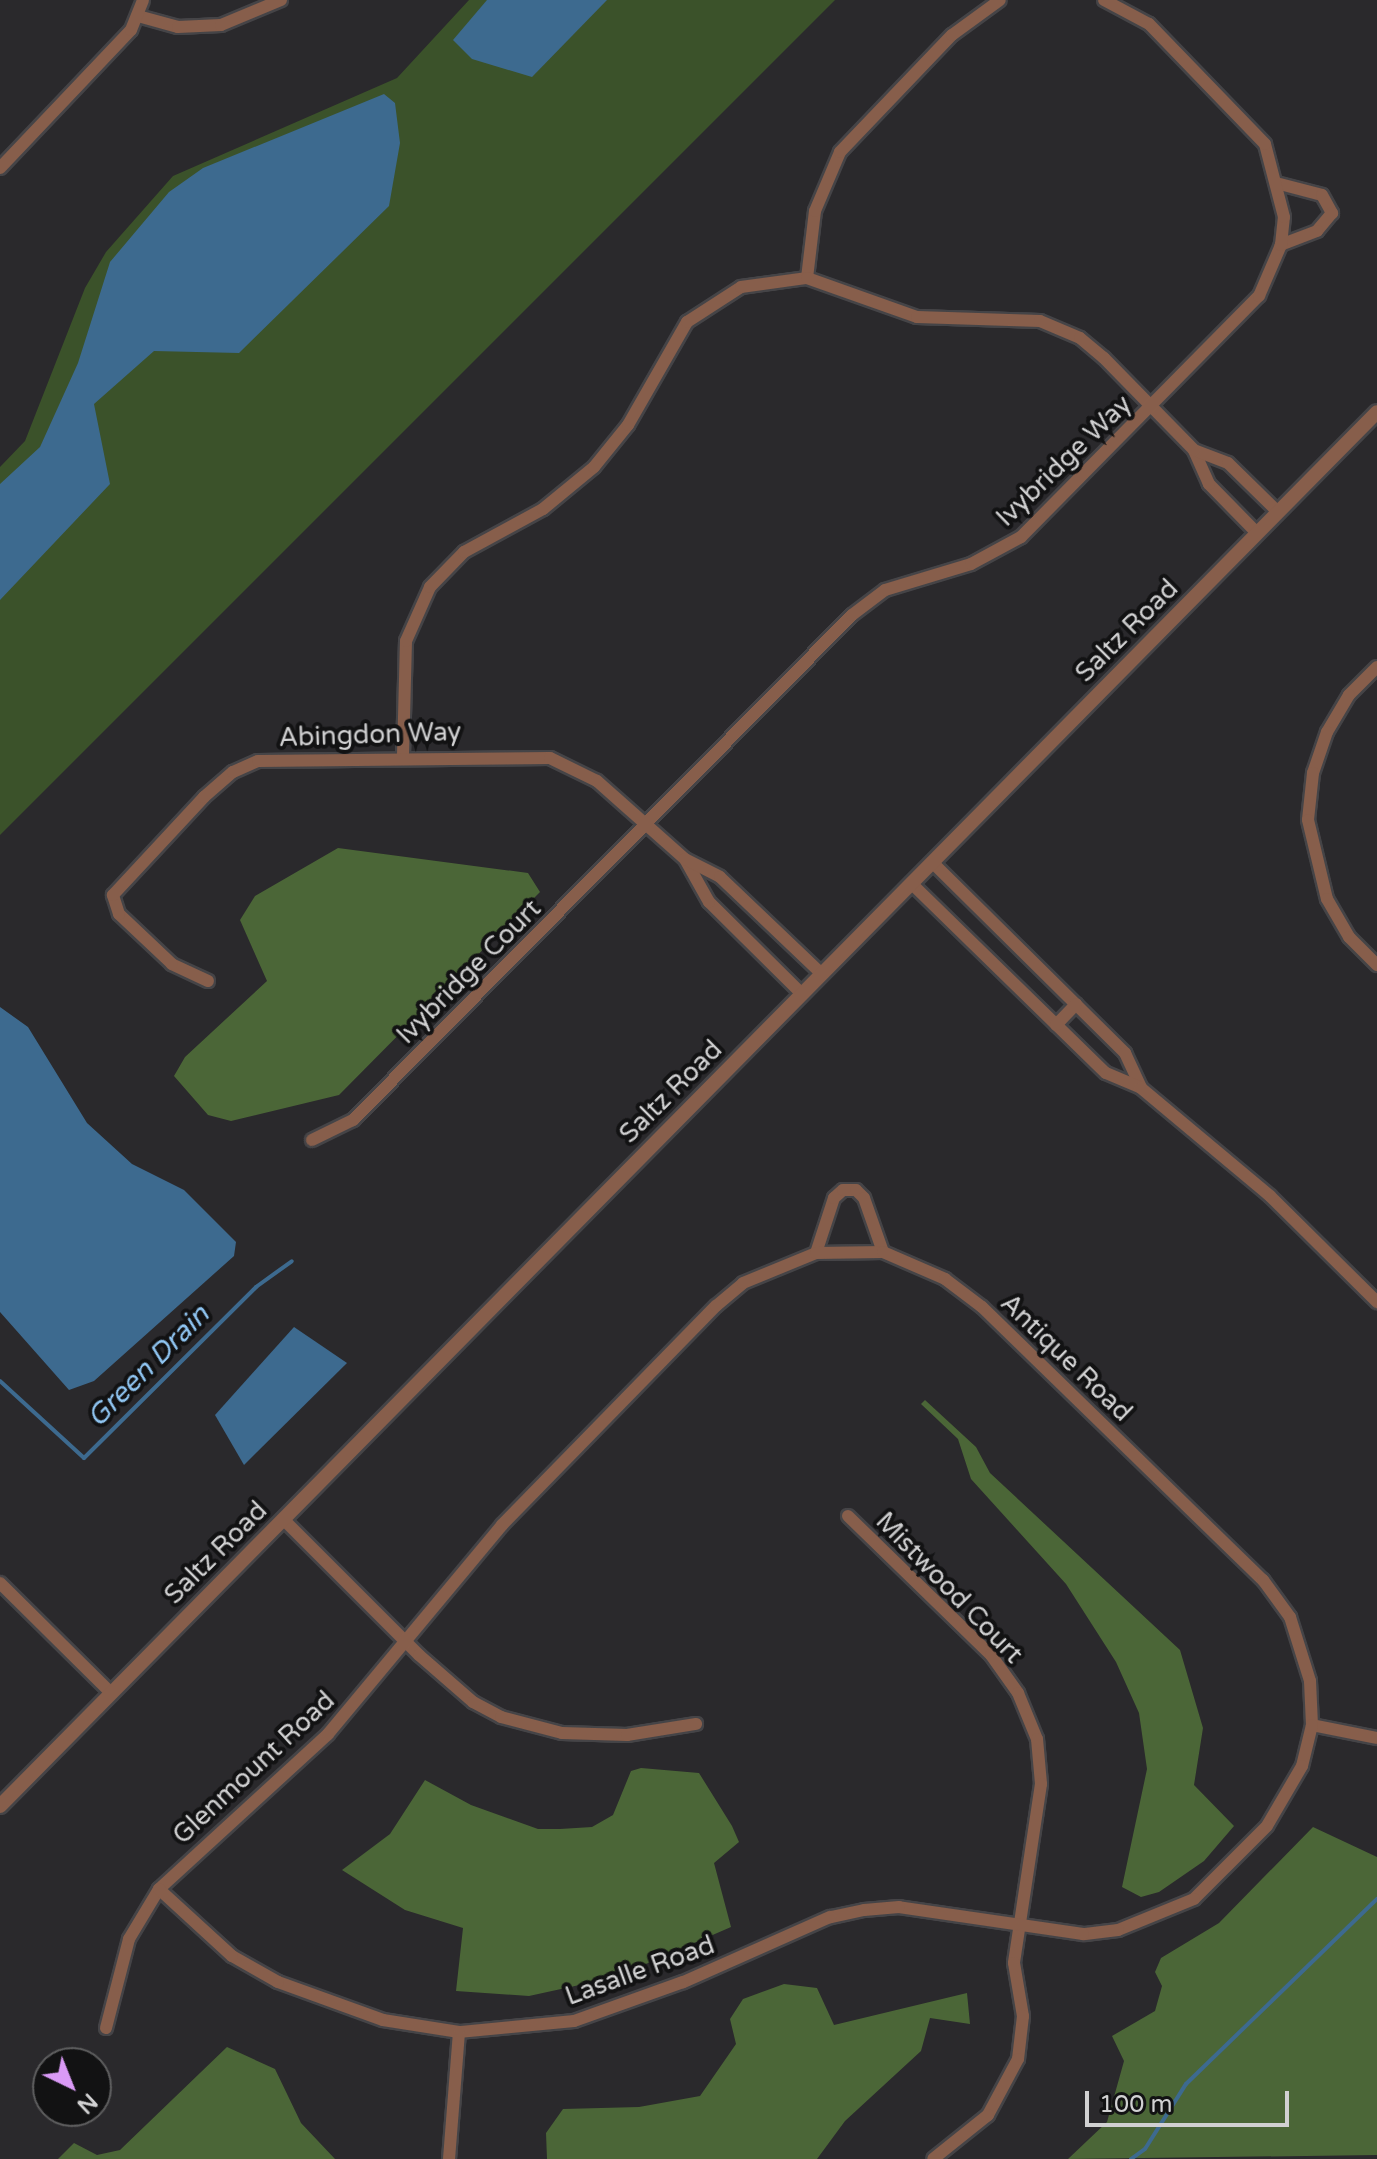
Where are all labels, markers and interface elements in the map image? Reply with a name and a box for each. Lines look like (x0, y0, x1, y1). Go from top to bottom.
street label: Ivybridge Way (990, 389, 1138, 533)
street label: Saltz Road (1069, 573, 1185, 689)
street label: Abingdon Way (278, 716, 462, 754)
street label: Ivybridge Court (390, 893, 548, 1051)
street label: Saltz Road (613, 1034, 729, 1150)
street label: Antique Road (994, 1288, 1138, 1428)
water label: Green Drain (80, 1298, 216, 1434)
street label: Saltz Road (158, 1495, 274, 1611)
street label: Mistwood Court (869, 1506, 1029, 1670)
street label: Glenmount Road (167, 1685, 341, 1851)
street label: Lasalle Road (561, 1930, 719, 2012)
north arrow (32, 2047, 112, 2127)
scale bar (1089, 2075, 1293, 2125)
text: N (72, 2088, 102, 2119)
text: 100 m (1099, 2090, 1173, 2119)

